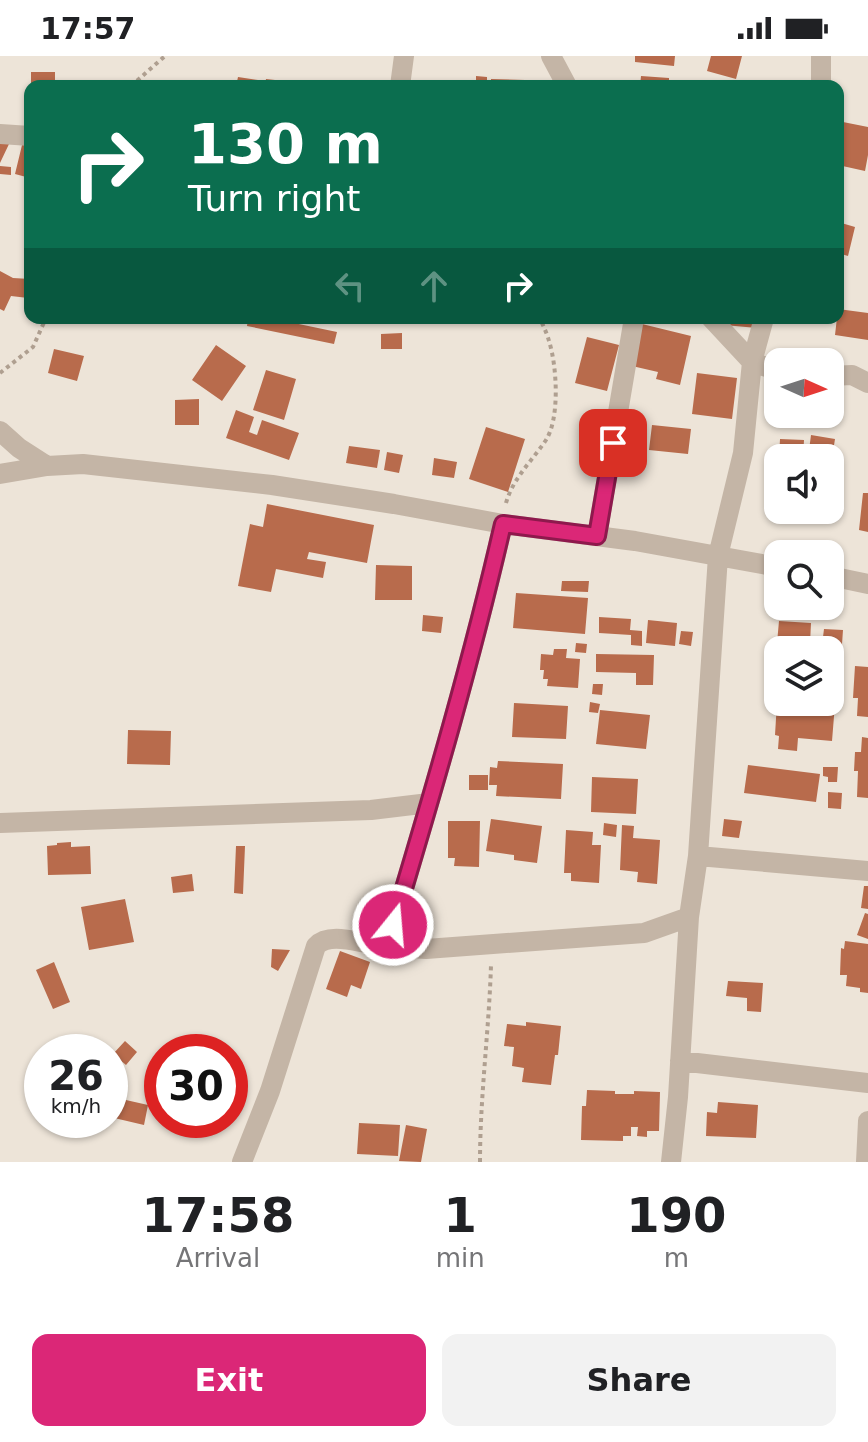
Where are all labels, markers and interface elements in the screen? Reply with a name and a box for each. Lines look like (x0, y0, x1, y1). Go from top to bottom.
text: 17:57 (40, 11, 136, 46)
text: 130 m (188, 111, 383, 176)
icon: right (56, 112, 160, 216)
text: Turn right (188, 178, 360, 219)
icon: left (328, 264, 372, 308)
icon: ahead (412, 264, 456, 308)
icon: right (496, 264, 540, 308)
north arrow (764, 348, 844, 428)
map controls (764, 348, 844, 716)
pin (579, 409, 647, 477)
icon: arrive (591, 421, 635, 465)
button: sound (764, 444, 844, 524)
button: search (764, 540, 844, 620)
button: layers (764, 636, 844, 716)
position arrow (351, 883, 435, 967)
speed limit sign: 30 (144, 1034, 248, 1138)
text: 26 (48, 1053, 104, 1099)
text: km/h (51, 1094, 101, 1118)
text: 17:58 (141, 1187, 294, 1243)
text: 1 (444, 1187, 477, 1243)
text: 190 (626, 1187, 726, 1243)
text: Arrival (176, 1243, 260, 1273)
text: min (436, 1243, 485, 1273)
text: m (664, 1243, 689, 1273)
button: Exit (32, 1334, 426, 1426)
button: Share (442, 1334, 836, 1426)

